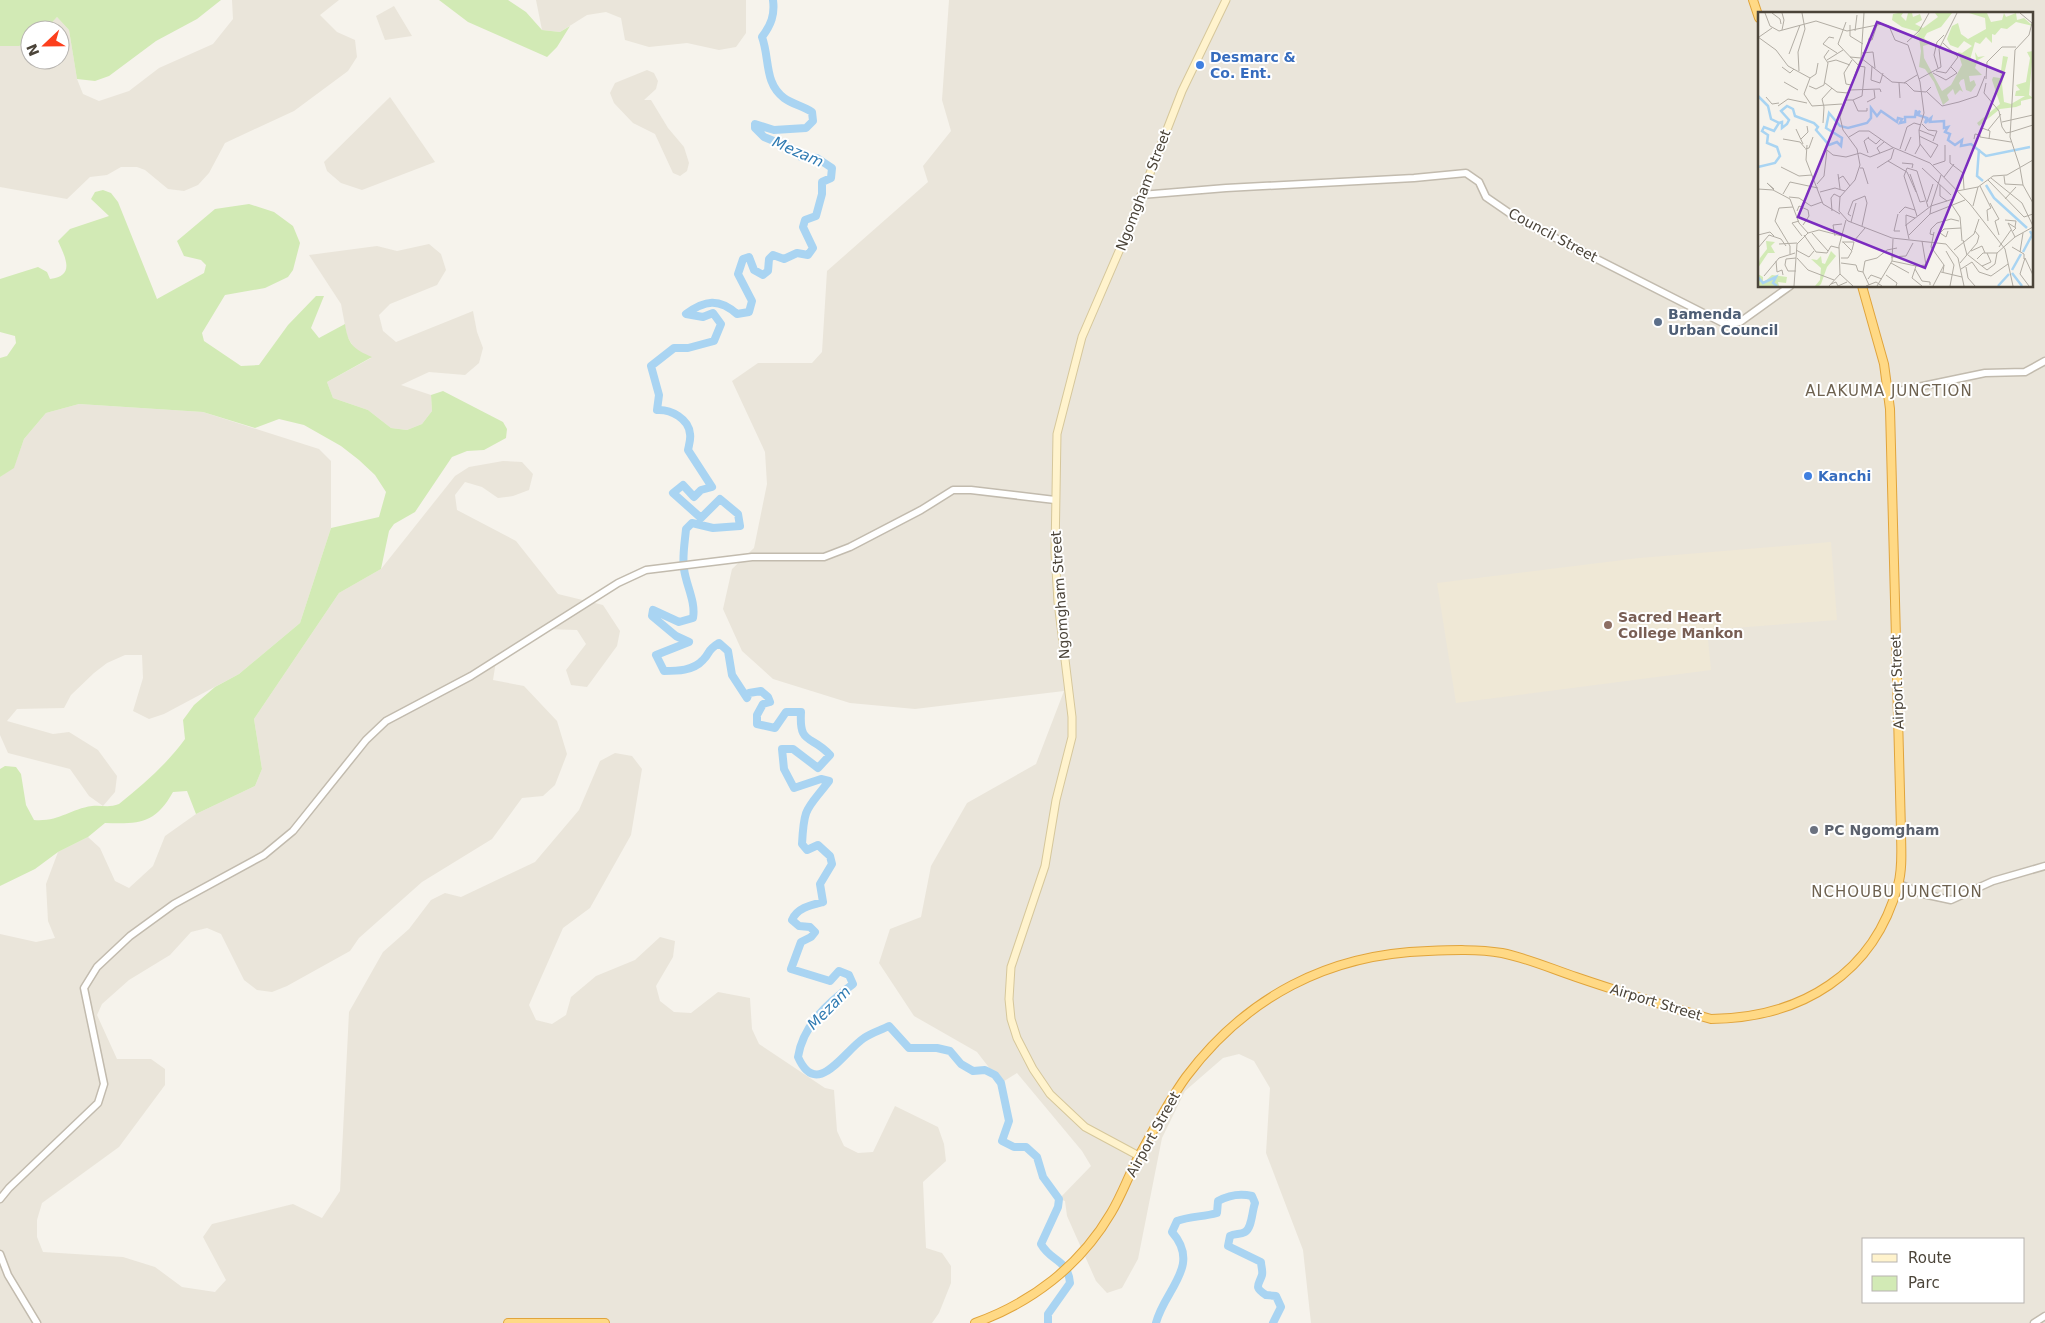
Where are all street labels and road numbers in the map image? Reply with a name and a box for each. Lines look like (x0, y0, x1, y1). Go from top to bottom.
street label: Ngomgham Street (1113, 127, 1174, 253)
street label: Council Street (1506, 205, 1601, 265)
street label: Ngomgham Street (1048, 530, 1072, 660)
street label: Airport Street (1887, 634, 1907, 730)
street label: Airport Street (1608, 980, 1704, 1024)
street label: Airport Street (1123, 1088, 1183, 1179)

